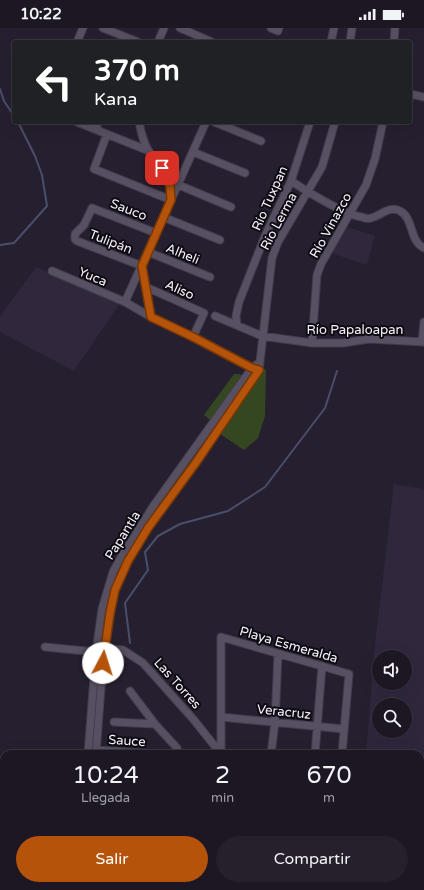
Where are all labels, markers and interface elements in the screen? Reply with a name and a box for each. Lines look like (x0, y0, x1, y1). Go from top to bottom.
text: 10:22 (20, 5, 62, 23)
text: 370 m (94, 54, 180, 88)
icon: left (28, 56, 80, 108)
text: Kana (94, 88, 137, 110)
pin (145, 151, 179, 185)
icon: arrive (151, 157, 173, 179)
street label: Río Tuxpan (249, 164, 291, 233)
street label: Río Lerma (257, 190, 301, 253)
street label: Río Vinazco (306, 190, 355, 261)
street label: Sauco (108, 196, 149, 224)
street label: Tulipán (87, 226, 134, 257)
street label: Alheli (164, 240, 202, 268)
street label: Yuca (76, 264, 109, 290)
street label: Aliso (163, 276, 197, 303)
street label: Río Papaloapan (307, 322, 403, 338)
street label: Papantla (102, 508, 144, 563)
street label: Playa Esmeralda (238, 623, 340, 667)
position arrow (82, 642, 124, 684)
map controls (372, 650, 412, 738)
button: sound (372, 650, 412, 690)
street label: Las Torres (150, 655, 204, 712)
button: search (372, 698, 412, 738)
street label: Veracruz (256, 701, 312, 723)
street label: Sauce (108, 732, 146, 750)
text: 10:24 (72, 761, 139, 790)
text: 2 (215, 761, 230, 790)
text: 670 (306, 761, 352, 790)
text: Llegada (81, 790, 130, 806)
text: min (211, 790, 234, 806)
text: m (323, 790, 335, 806)
button: Salir (16, 836, 208, 882)
button: Compartir (216, 836, 408, 882)

